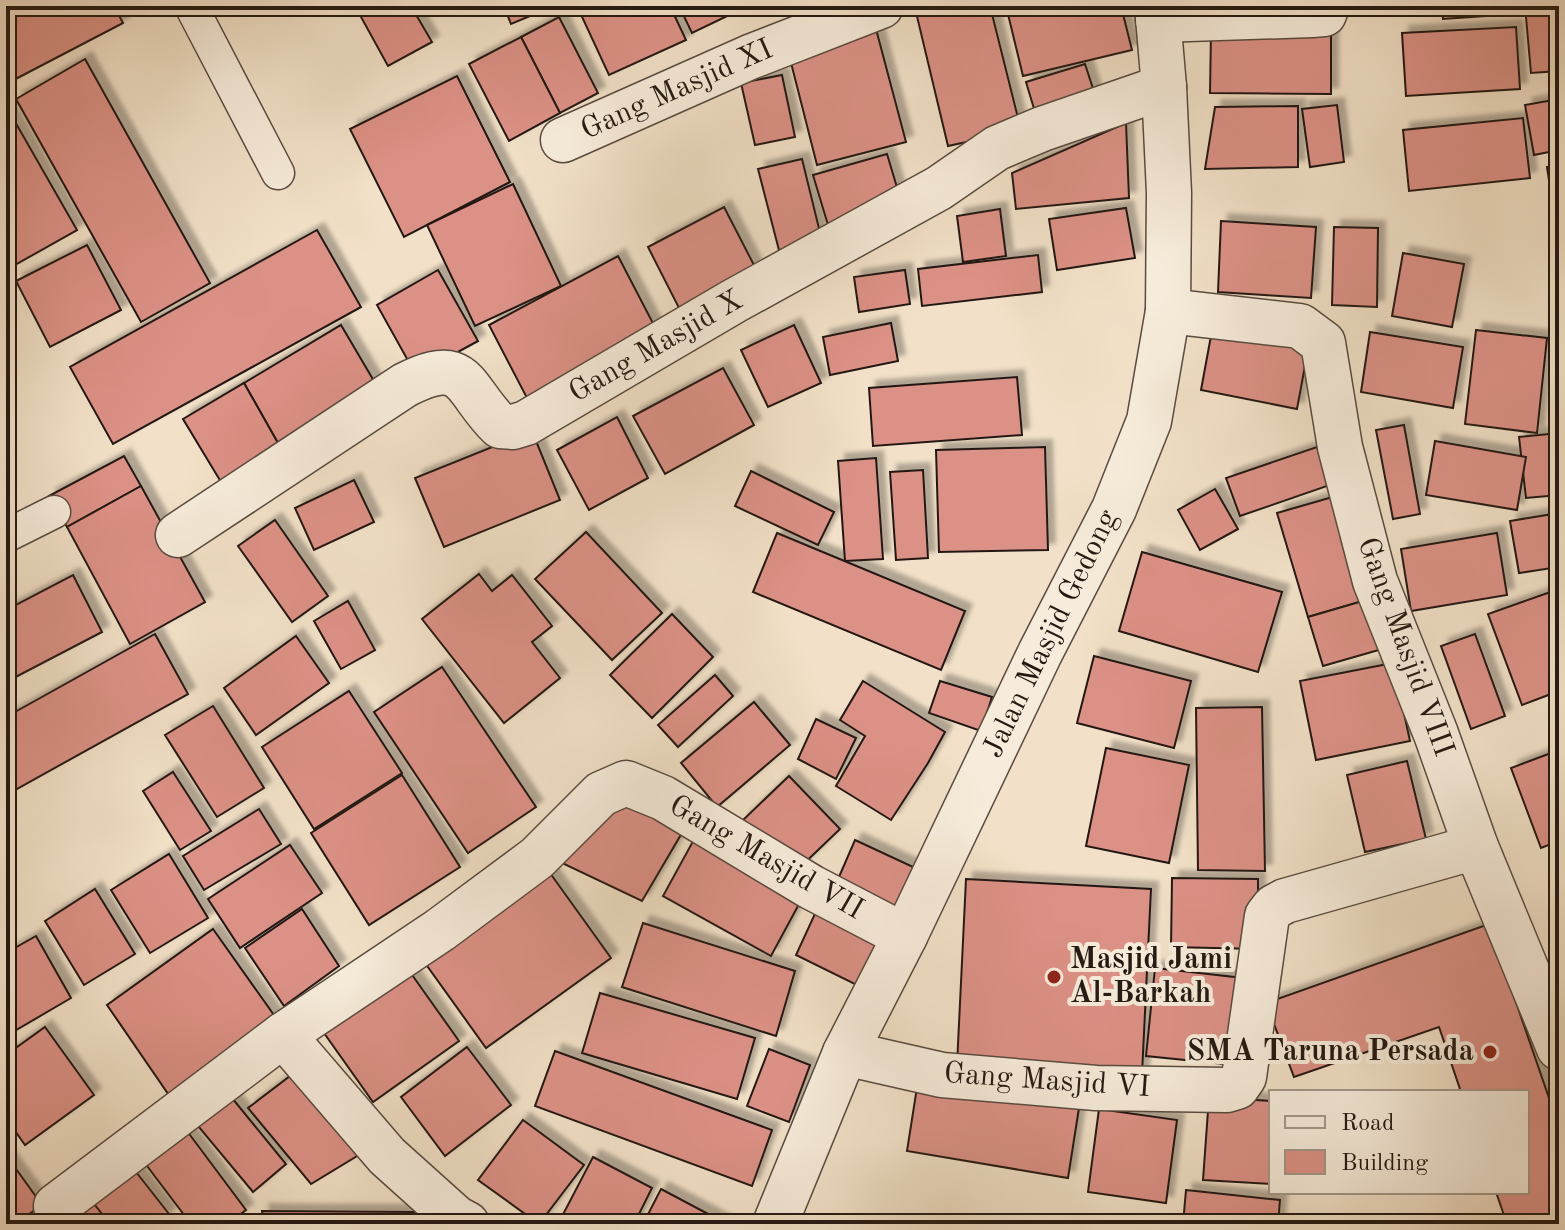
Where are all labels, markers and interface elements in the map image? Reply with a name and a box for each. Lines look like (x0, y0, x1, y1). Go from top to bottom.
street label: Gang Masjid XI (577, 34, 777, 146)
street label: Gang Masjid X (564, 285, 748, 409)
street label: Jalan Masjid Gedong (978, 505, 1124, 763)
street label: Gang Masjid VIII (1351, 534, 1459, 760)
street label: Gang Masjid VII (664, 790, 868, 926)
place label: Masjid Jami Al-Barkah (1070, 945, 1232, 1009)
marker: Masjid Jami Al-Barkah (1045, 968, 1063, 986)
place label: SMA Taruna Persada (1186, 1037, 1474, 1067)
marker: SMA Taruna Persada (1481, 1043, 1499, 1061)
street label: Gang Masjid VI (943, 1059, 1151, 1103)
legend (1269, 1090, 1529, 1194)
text: Road (1341, 1112, 1394, 1136)
text: Building (1341, 1152, 1428, 1176)

